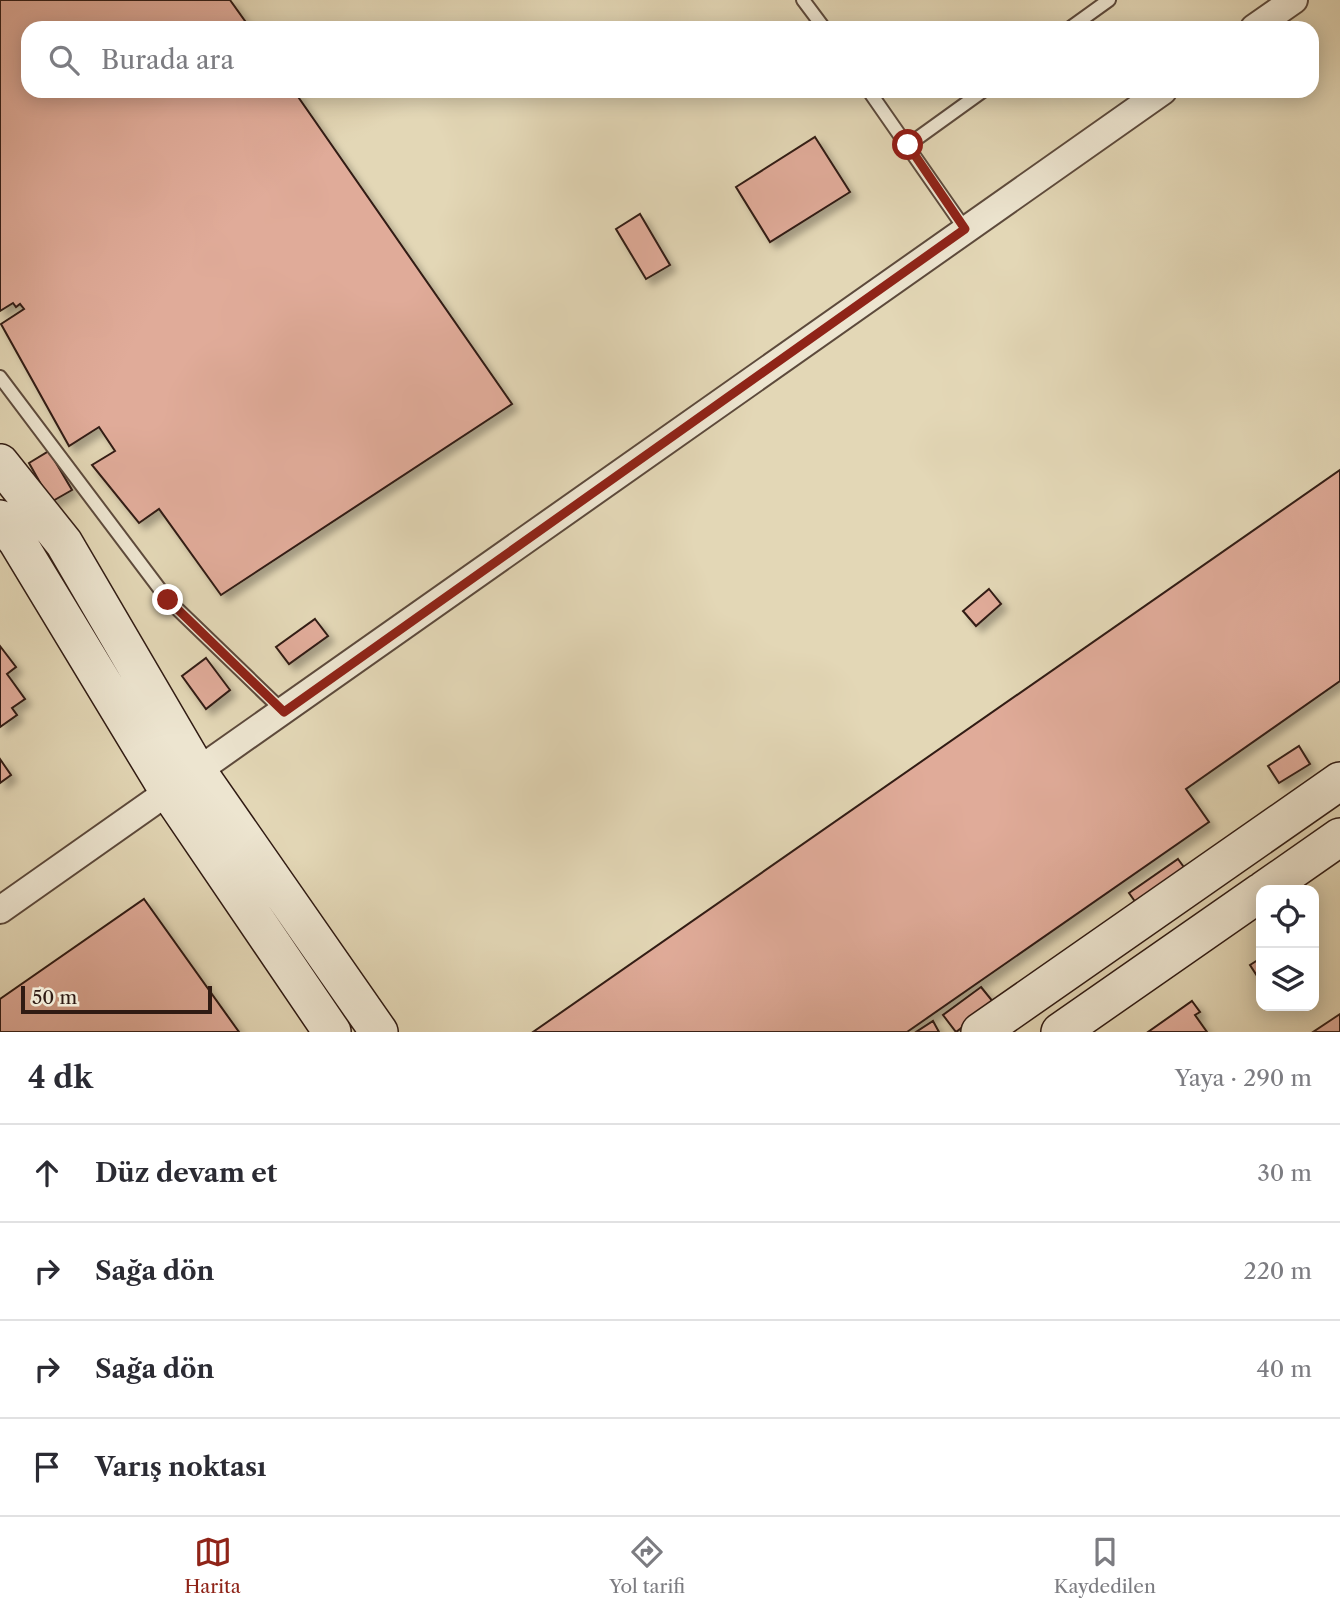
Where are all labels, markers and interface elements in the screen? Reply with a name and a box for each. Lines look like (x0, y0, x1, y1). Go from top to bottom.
search box (21, 21, 1319, 98)
icon: search (45, 41, 83, 79)
text: Burada ara (101, 44, 234, 76)
route start (892, 129, 923, 160)
route end (152, 584, 183, 615)
map controls (1256, 885, 1319, 1011)
button: locate (1256, 885, 1319, 948)
button: layers (1256, 948, 1319, 1011)
scale bar (21, 983, 212, 1015)
text: 50 m (32, 986, 77, 1009)
text: 4 dk (28, 1059, 93, 1096)
text: Yaya · 290 m (1175, 1064, 1312, 1092)
icon: ahead (28, 1154, 66, 1192)
text: Düz devam et (95, 1157, 277, 1189)
text: 30 m (1257, 1159, 1312, 1187)
icon: right (28, 1252, 66, 1290)
text: Sağa dön (95, 1255, 214, 1287)
text: 220 m (1243, 1257, 1312, 1285)
icon: right (28, 1350, 66, 1388)
text: Sağa dön (95, 1353, 214, 1385)
text: 40 m (1257, 1355, 1312, 1383)
icon: arrive (28, 1448, 66, 1486)
text: Varış noktası (95, 1451, 266, 1483)
tab: Harita (184, 1533, 241, 1598)
tab: Yol tarifi (609, 1533, 685, 1598)
tab: Kaydedilen (1054, 1533, 1156, 1598)

